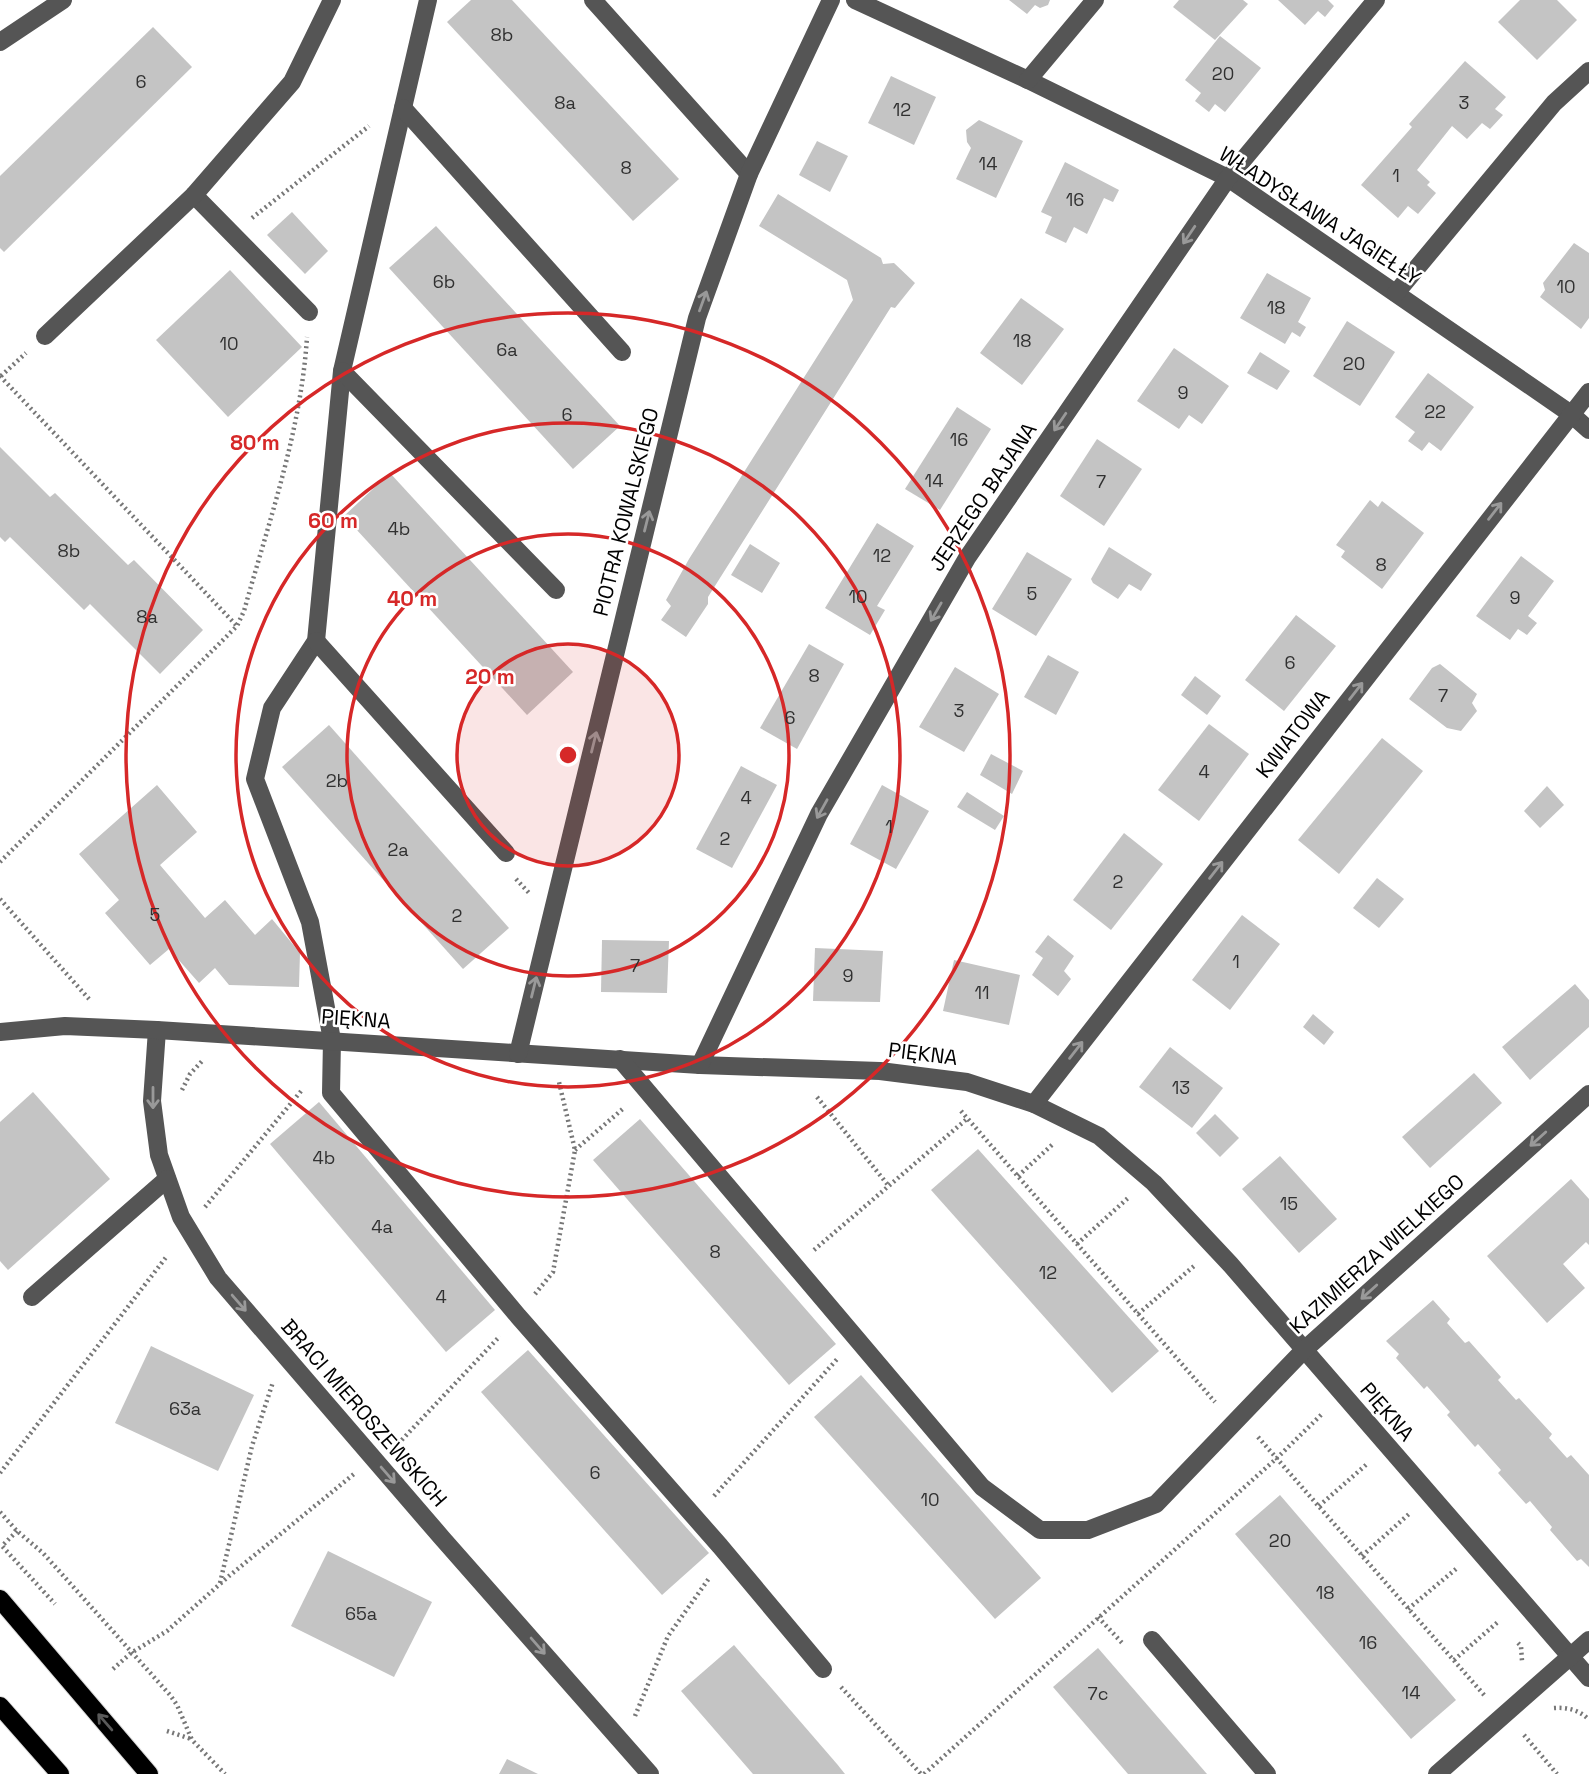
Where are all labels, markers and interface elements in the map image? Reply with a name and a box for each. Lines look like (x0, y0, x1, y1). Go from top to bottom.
house number: 8b (491, 23, 513, 46)
house number: 20 (1212, 62, 1234, 85)
house number: 6 (135, 70, 147, 93)
house number: 8a (554, 91, 576, 114)
house number: 3 (1459, 91, 1469, 114)
house number: 12 (893, 98, 911, 121)
street label: WŁADYSŁAWA JAGIEŁŁY (1214, 140, 1426, 291)
house number: 14 (979, 152, 997, 175)
house number: 8 (620, 156, 632, 179)
house number: 1 (1392, 164, 1400, 187)
house number: 16 (1066, 188, 1084, 211)
one-way arrow (1182, 224, 1196, 244)
house number: 6b (433, 270, 455, 293)
house number: 10 (1556, 275, 1576, 298)
one-way arrow (698, 290, 710, 312)
house number: 18 (1267, 296, 1285, 319)
house number: 18 (1013, 329, 1031, 352)
house number: 10 (219, 332, 239, 355)
house number: 6a (496, 338, 518, 361)
house number: 20 (1343, 352, 1365, 375)
house number: 9 (1177, 381, 1189, 404)
house number: 22 (1424, 400, 1446, 423)
house number: 6 (561, 403, 573, 426)
street label: PIOTRA KOWALSKIEGO (587, 405, 665, 619)
one-way arrow (1053, 412, 1068, 431)
street label: JERZEGO BAJANA (923, 417, 1042, 576)
house number: 16 (950, 428, 968, 451)
text: 80 m (230, 429, 280, 456)
house number: 14 (925, 469, 943, 492)
house number: 7 (1096, 470, 1106, 493)
one-way arrow (1488, 503, 1503, 521)
text: 60 m (308, 507, 358, 534)
one-way arrow (641, 510, 654, 533)
house number: 4b (388, 517, 410, 540)
house number: 8b (58, 539, 80, 562)
house number: 12 (873, 544, 891, 567)
house number: 8 (1375, 553, 1387, 576)
house number: 5 (1027, 582, 1037, 605)
text: 40 m (387, 585, 437, 612)
house number: 10 (848, 585, 868, 608)
house number: 9 (1509, 586, 1521, 609)
one-way arrow (929, 602, 943, 622)
house number: 8a (136, 605, 158, 628)
house number: 6 (1284, 651, 1296, 674)
text: 20 m (465, 663, 515, 690)
house number: 8 (808, 664, 820, 687)
one-way arrow (1348, 682, 1363, 700)
street label: KWIATOWA (1250, 684, 1335, 783)
house number: 7 (1438, 684, 1448, 707)
house number: 3 (954, 699, 964, 722)
house number: 6 (784, 706, 796, 729)
one-way arrow (588, 731, 601, 754)
centre of rings (556, 743, 580, 767)
house number: 4 (1198, 760, 1210, 783)
house number: 2b (326, 769, 348, 792)
house number: 4 (740, 786, 752, 809)
one-way arrow (815, 799, 829, 819)
house number: 1 (885, 815, 893, 838)
house number: 2 (720, 827, 730, 850)
house number: 2a (387, 838, 409, 861)
one-way arrow (1208, 862, 1224, 880)
house number: 2 (1113, 870, 1123, 893)
house number: 5 (150, 903, 160, 926)
house number: 2 (452, 904, 462, 927)
house number: 1 (1232, 950, 1240, 973)
house number: 7 (630, 954, 640, 977)
house number: 9 (842, 964, 854, 987)
one-way arrow (528, 976, 541, 999)
house number: 11 (974, 981, 990, 1004)
street label: PIĘKNA (320, 1003, 392, 1034)
street label: PIĘKNA (887, 1036, 959, 1071)
one-way arrow (1069, 1041, 1084, 1060)
house number: 13 (1172, 1076, 1190, 1099)
one-way arrow (146, 1086, 160, 1109)
one-way arrow (1530, 1131, 1547, 1148)
house number: 4b (313, 1146, 335, 1169)
street label: KAZIMIERZA WIELKIEGO (1284, 1168, 1470, 1339)
house number: 15 (1280, 1192, 1298, 1215)
house number: 4a (371, 1215, 393, 1238)
house number: 8 (709, 1240, 721, 1263)
house number: 12 (1039, 1261, 1057, 1284)
one-way arrow (1361, 1283, 1378, 1300)
house number: 4 (435, 1285, 447, 1308)
one-way arrow (231, 1294, 247, 1312)
street label: BRACI MIEROSZEWSKICH (276, 1313, 453, 1512)
street label: PIĘKNA (1354, 1377, 1420, 1447)
house number: 63a (169, 1397, 201, 1420)
house number: 6 (589, 1461, 601, 1484)
one-way arrow (380, 1466, 396, 1484)
house number: 10 (920, 1488, 940, 1511)
house number: 20 (1269, 1529, 1291, 1552)
house number: 18 (1316, 1581, 1334, 1604)
house number: 65a (345, 1602, 377, 1625)
house number: 16 (1359, 1631, 1377, 1654)
one-way arrow (529, 1637, 546, 1654)
house number: 14 (1402, 1681, 1420, 1704)
house number: 7c (1088, 1682, 1108, 1705)
one-way arrow (97, 1713, 113, 1731)

